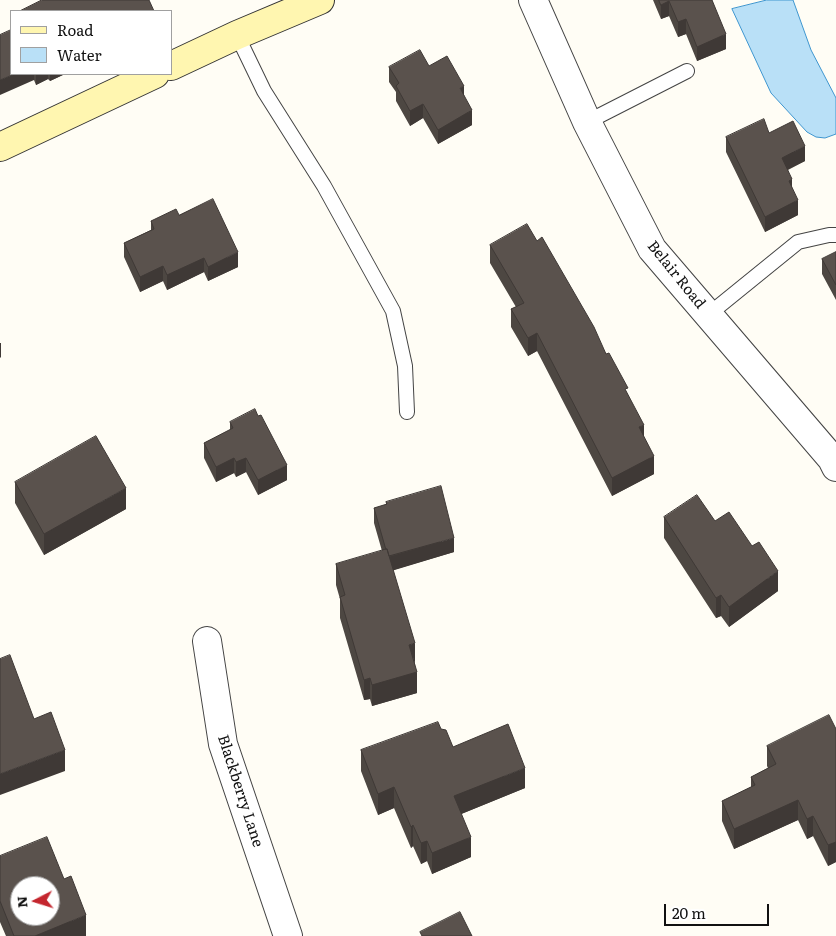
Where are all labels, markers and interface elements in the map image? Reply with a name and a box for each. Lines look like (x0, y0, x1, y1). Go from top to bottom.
legend (10, 10, 172, 75)
text: Road (57, 18, 93, 41)
text: Water (57, 43, 102, 66)
street label: Belair Road (643, 237, 709, 313)
street label: Blackberry Lane (213, 733, 267, 849)
north arrow (10, 876, 60, 926)
scale bar (666, 894, 771, 926)
text: N (11, 895, 32, 909)
text: 20 m (672, 901, 706, 924)

